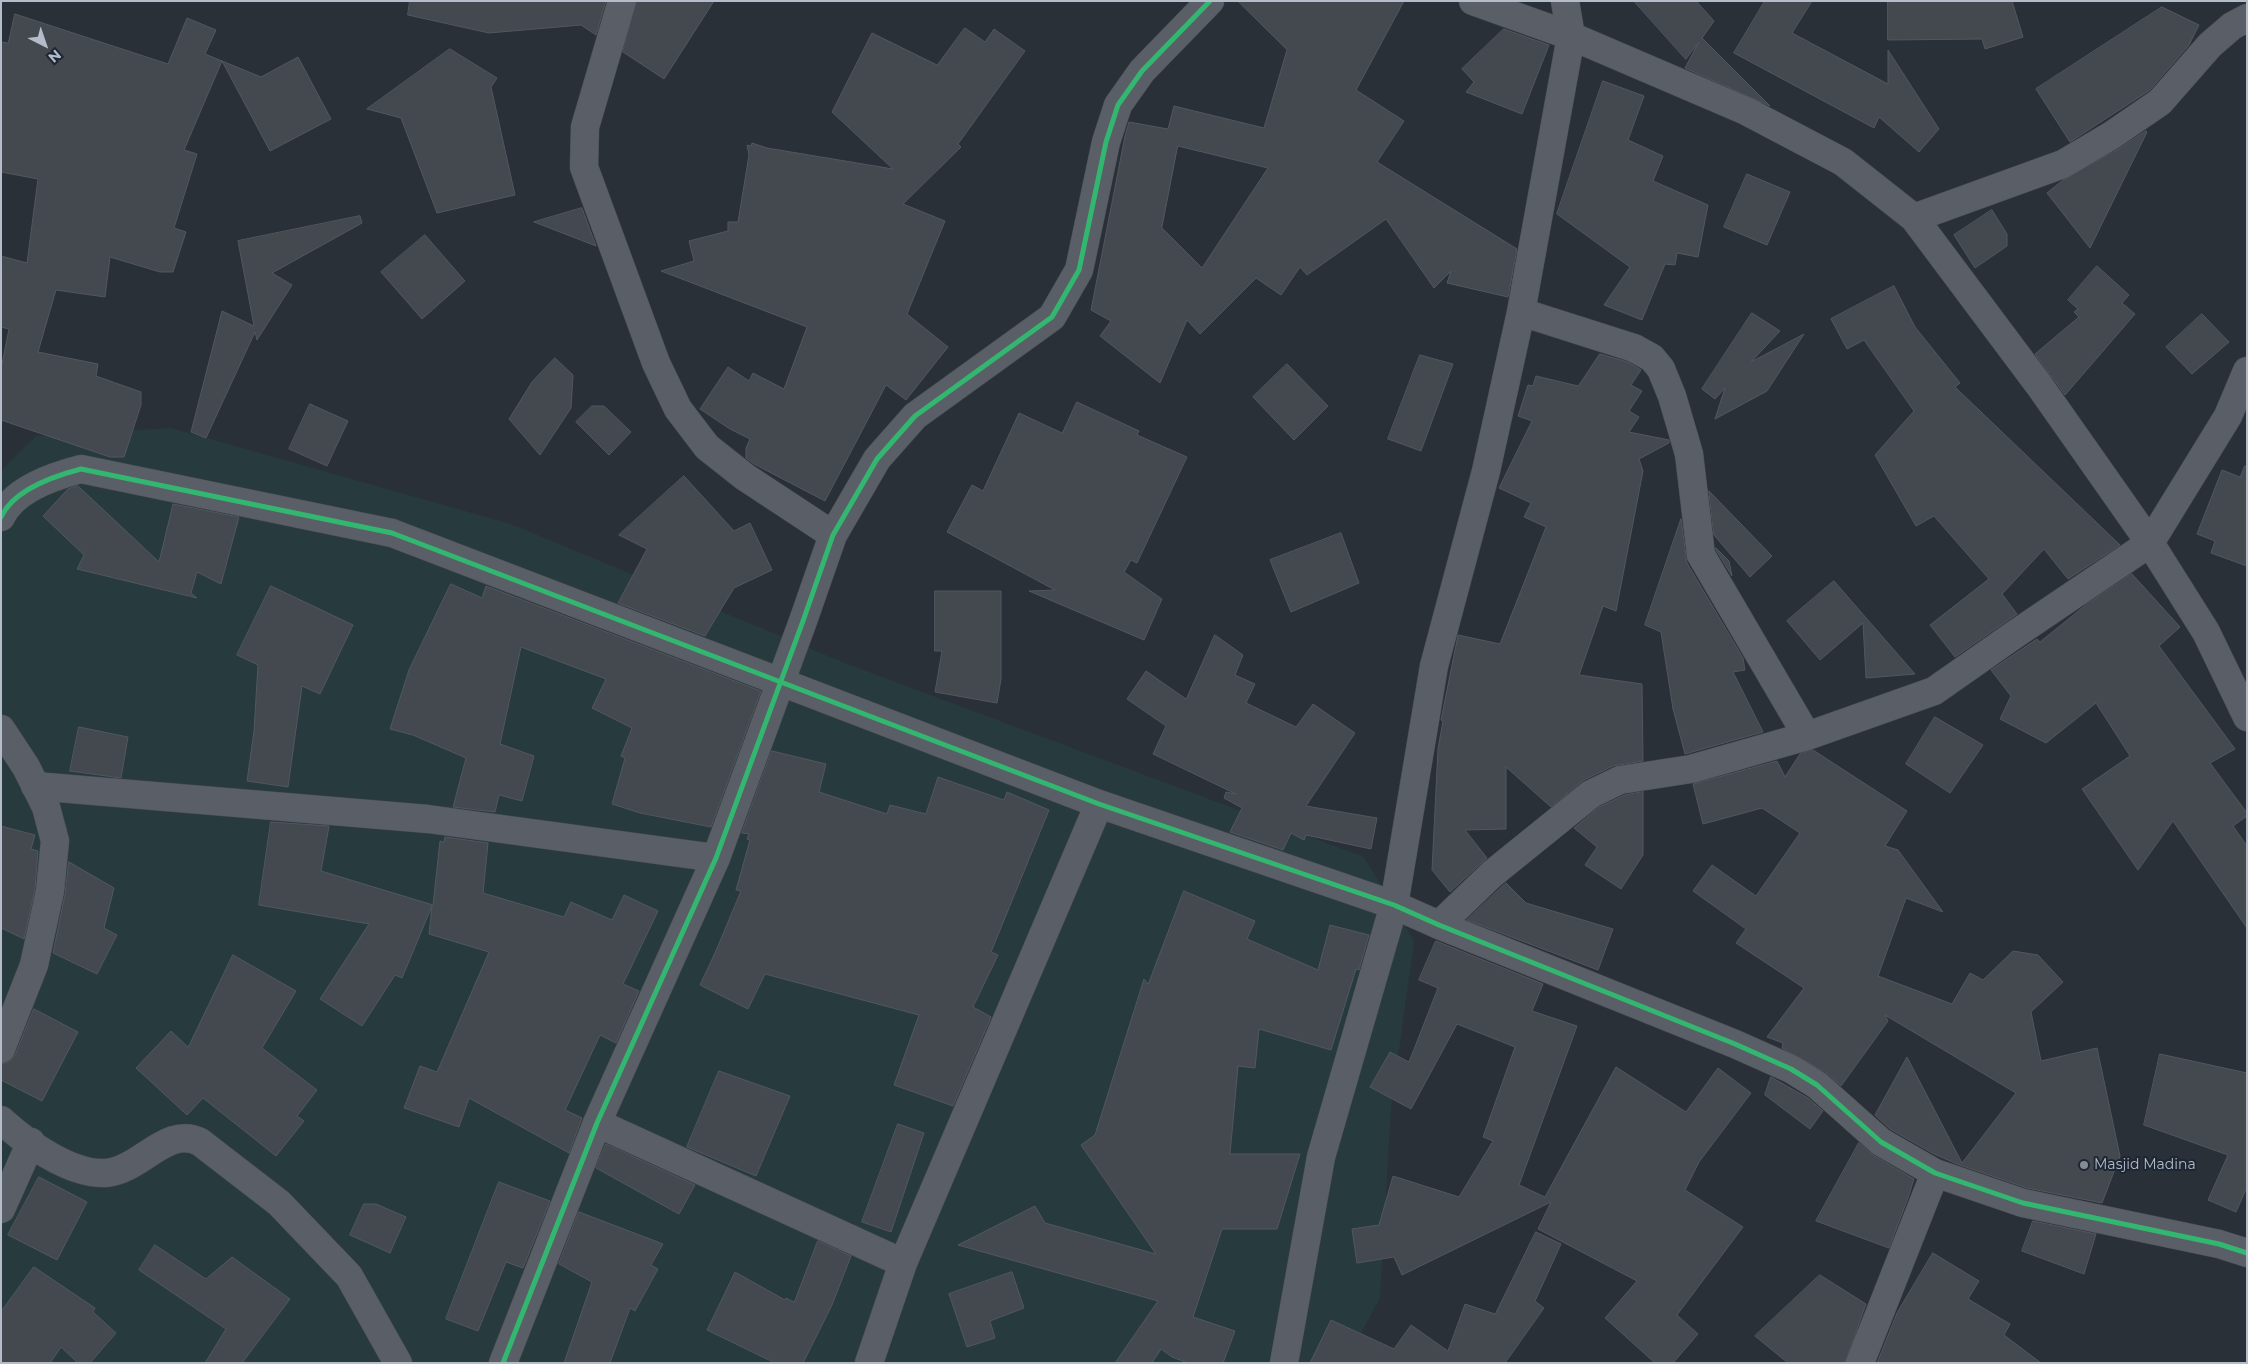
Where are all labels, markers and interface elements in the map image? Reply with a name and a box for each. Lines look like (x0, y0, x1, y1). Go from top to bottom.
north arrow (20, 20, 70, 70)
text: N (45, 46, 65, 67)
place label: Masjid Madina (2094, 1157, 2196, 1173)
marker: Masjid Madina (2078, 1159, 2090, 1171)

